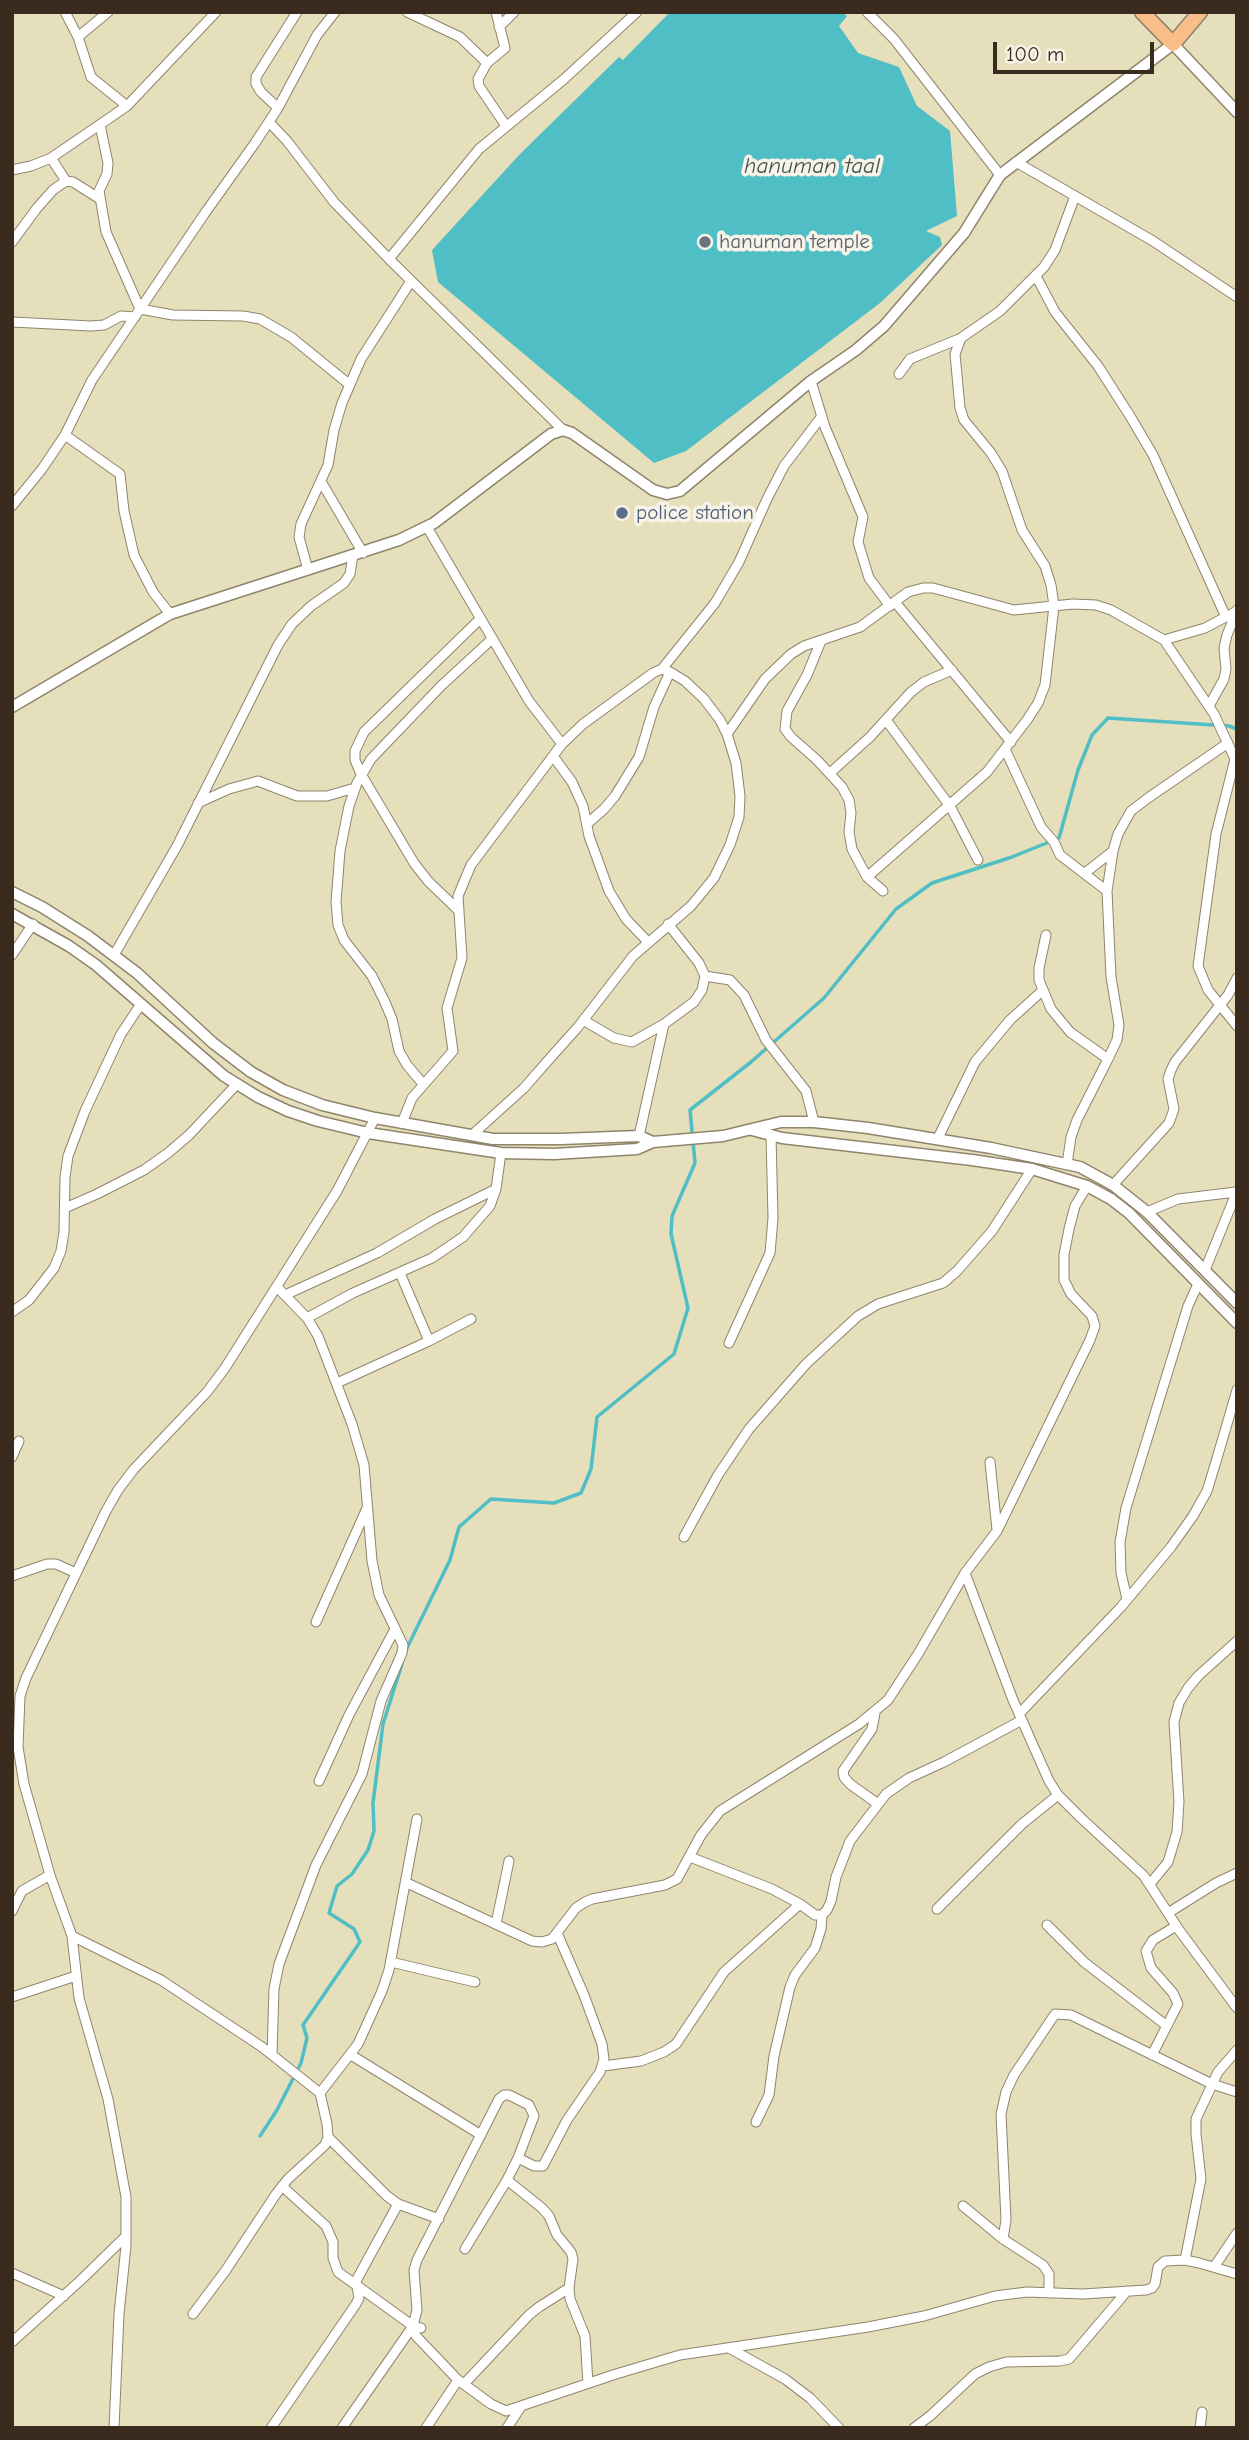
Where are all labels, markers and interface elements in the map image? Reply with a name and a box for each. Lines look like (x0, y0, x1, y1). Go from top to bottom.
scale bar (997, 28, 1158, 72)
text: 100 m (1006, 42, 1064, 66)
water label: hanuman taal (744, 152, 880, 180)
place label: hanuman temple (719, 229, 870, 255)
marker: hanuman temple (697, 234, 713, 250)
place label: police station (636, 500, 754, 526)
marker: police station (614, 505, 630, 521)

